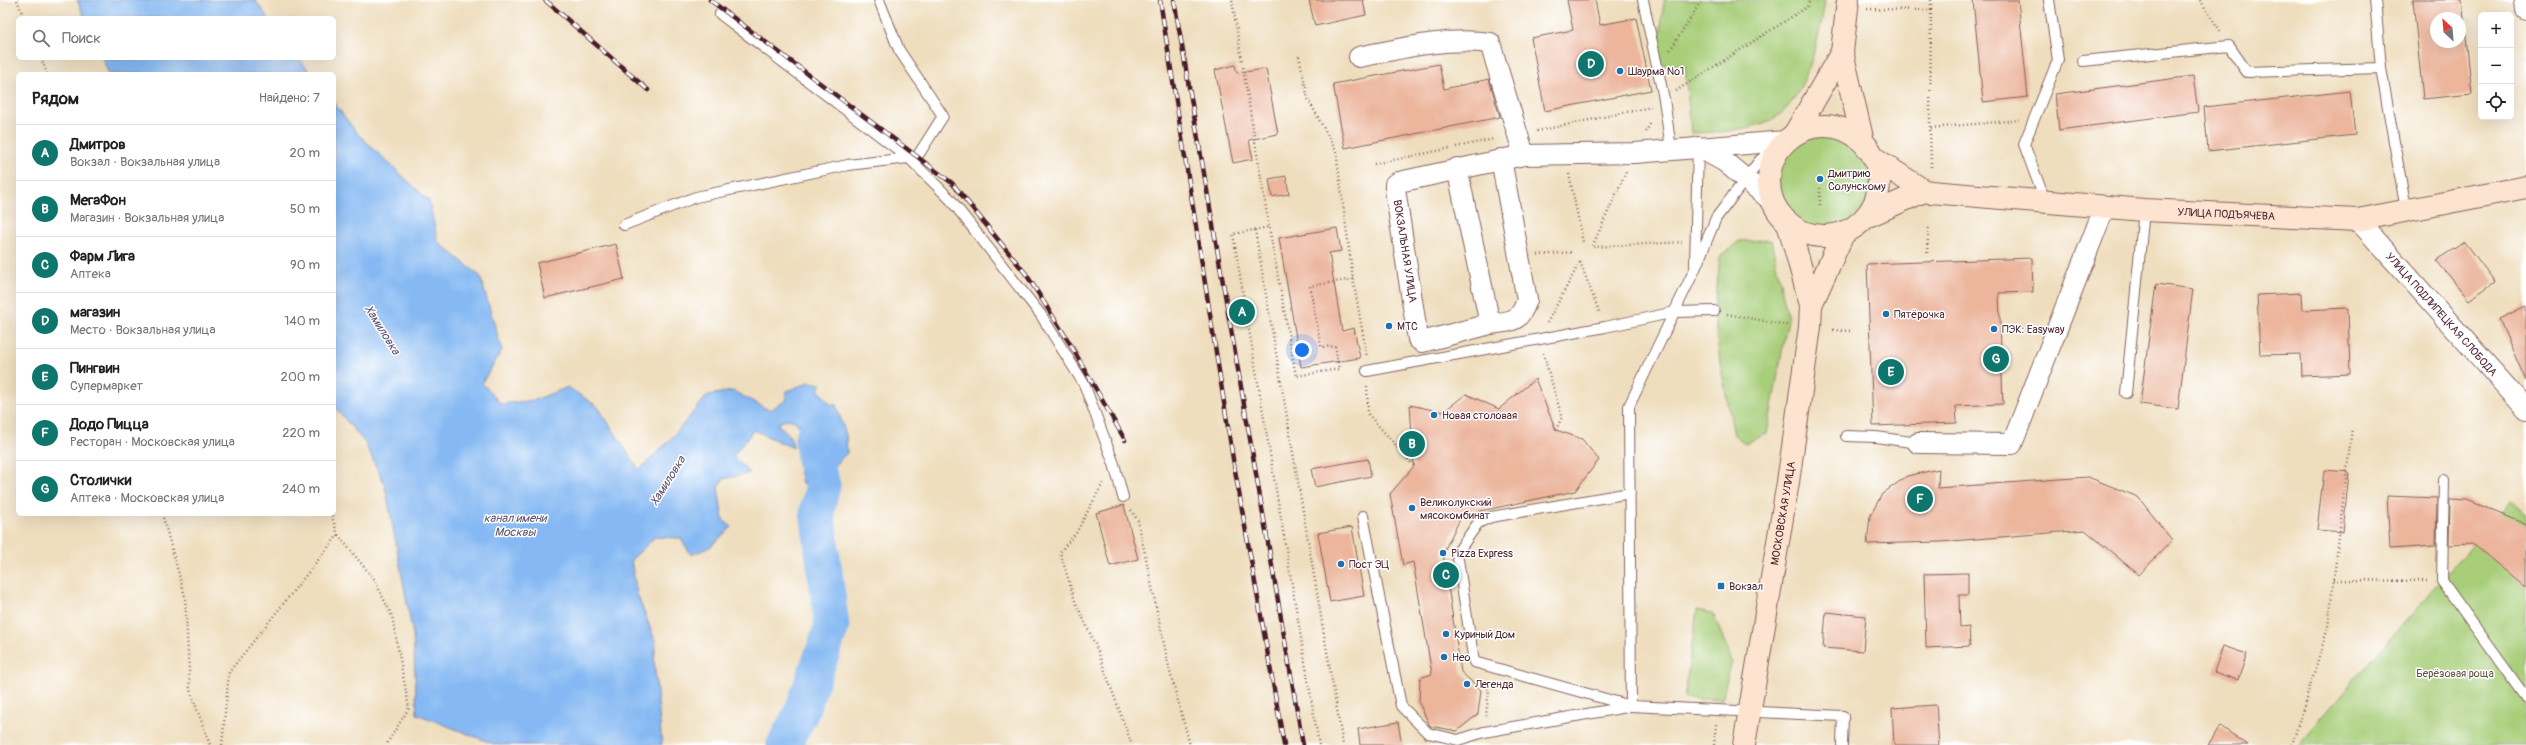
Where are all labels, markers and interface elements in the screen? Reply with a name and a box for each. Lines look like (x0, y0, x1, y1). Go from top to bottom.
north arrow (2430, 12, 2466, 48)
map controls (2478, 12, 2514, 120)
button: + (2478, 12, 2514, 48)
search box (16, 16, 336, 60)
icon: search (30, 27, 52, 49)
text: Поиск (62, 29, 101, 48)
button: − (2478, 48, 2514, 84)
pin: D (1578, 49, 1604, 79)
place label: Шаурма №1 (1628, 65, 1684, 78)
marker: Шаурма №1 (1615, 66, 1625, 76)
button: locate (2478, 84, 2514, 120)
text: Рядом (32, 88, 79, 109)
text: Найдено: 7 (259, 90, 320, 106)
text: Дмитров (70, 135, 126, 154)
text: A (41, 145, 49, 161)
text: 20 m (289, 145, 320, 161)
text: Вокзал · Вокзальная улица (70, 154, 220, 170)
place label: Дмитрию Солунскому (1827, 167, 1886, 193)
marker: Дмитрию Солунскому (1815, 174, 1825, 184)
text: МегаФон (70, 191, 126, 210)
street label: ВОКЗАЛЬНАЯ УЛИЦА (1390, 199, 1420, 303)
text: B (41, 201, 49, 217)
text: 50 m (290, 201, 320, 217)
street label: УЛИЦА ПОДЪЯЧЕВА (2177, 205, 2275, 223)
text: Магазин · Вокзальная улица (70, 210, 224, 226)
text: Фарм Лига (70, 247, 135, 266)
street label: УЛИЦА ПОДЛИПЕЦКАЯ СЛОБОДА (2383, 250, 2500, 379)
text: C (41, 257, 49, 273)
text: 90 m (290, 257, 320, 273)
text: Аптека (70, 266, 111, 282)
pin: A (1229, 297, 1255, 327)
water label: Хамиловка (361, 302, 404, 359)
text: магазин (70, 303, 120, 322)
place label: Пятёрочка (1894, 308, 1945, 321)
marker: Пятёрочка (1881, 309, 1891, 319)
text: D (41, 313, 49, 329)
text: 140 m (284, 313, 320, 329)
place label: МТС (1397, 320, 1418, 333)
marker: МТС (1384, 321, 1394, 331)
text: Место · Вокзальная улица (70, 322, 215, 338)
place label: ПЭК: Easyway (2002, 323, 2065, 336)
marker: ПЭК: Easyway (1989, 324, 1999, 334)
your location (1292, 340, 1312, 360)
pin: G (1983, 344, 2009, 374)
pin: E (1878, 357, 1904, 387)
text: Пингвин (70, 359, 120, 378)
text: E (42, 369, 48, 385)
text: 200 m (281, 369, 320, 385)
text: Супермаркет (70, 378, 143, 394)
place label: Новая столовая (1442, 409, 1517, 422)
marker: Новая столовая (1429, 410, 1439, 420)
text: Додо Пицца (70, 415, 149, 434)
text: F (41, 425, 49, 441)
text: 220 m (282, 425, 320, 441)
pin: B (1399, 429, 1425, 459)
text: Ресторан · Московская улица (70, 434, 235, 450)
water label: Хамиловка (647, 452, 690, 509)
street label: МОСКОВСКАЯ УЛИЦА (1768, 460, 1797, 566)
text: Столички (70, 471, 131, 490)
text: G (41, 481, 49, 497)
text: 240 m (282, 481, 320, 497)
pin: F (1907, 484, 1933, 514)
text: Аптека · Московская улица (70, 490, 224, 506)
place label: Великолукский мясокомбинат (1420, 496, 1492, 522)
marker: Великолукский мясокомбинат (1407, 503, 1417, 513)
water label: канал имени Москвы (484, 511, 548, 540)
place label: Pizza Express (1451, 547, 1513, 560)
marker: Pizza Express (1438, 548, 1448, 558)
place label: Пост ЭЦ (1349, 558, 1389, 571)
marker: Пост ЭЦ (1336, 559, 1346, 569)
pin: C (1433, 560, 1459, 590)
place label: Вокзал (1729, 580, 1763, 593)
marker: Вокзал (1716, 581, 1726, 591)
place label: Куриный Дом (1454, 628, 1515, 641)
marker: Куриный Дом (1441, 629, 1451, 639)
place label: Нео (1452, 651, 1470, 664)
marker: Нео (1439, 652, 1449, 662)
park label: Берёзовая роща (2416, 667, 2494, 680)
place label: Легенда (1474, 678, 1513, 691)
marker: Легенда (1462, 679, 1472, 689)

